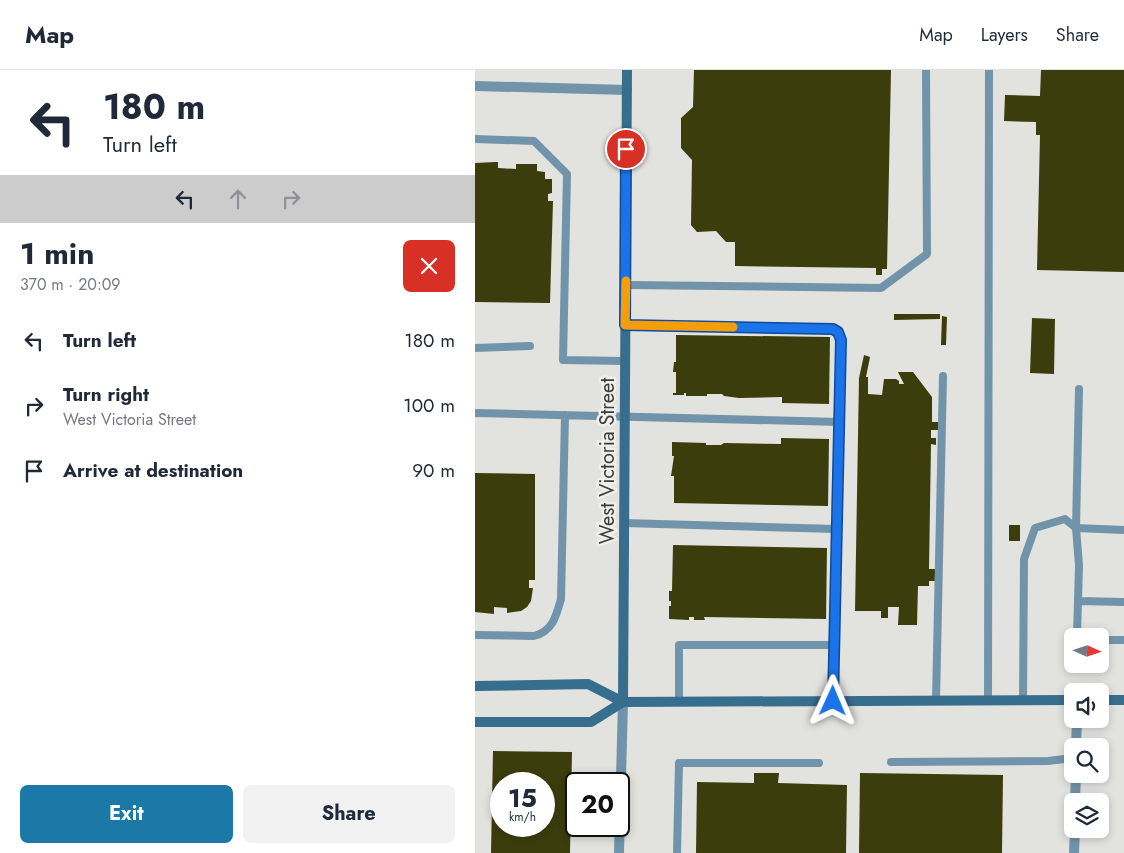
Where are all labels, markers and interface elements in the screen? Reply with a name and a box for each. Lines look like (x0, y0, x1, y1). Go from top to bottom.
text: Map (25, 17, 74, 52)
text: Map (919, 22, 953, 48)
text: Layers (981, 22, 1028, 48)
text: Share (1056, 22, 1099, 48)
text: 180 m (103, 82, 205, 132)
icon: left (20, 90, 85, 155)
text: Turn left (103, 128, 177, 160)
pin (605, 128, 647, 170)
icon: arrive (612, 135, 640, 163)
icon: left (171, 185, 199, 213)
icon: ahead (224, 185, 252, 213)
icon: right (277, 185, 305, 213)
text: 1 min (20, 232, 94, 275)
button: close (403, 240, 455, 292)
text: 370 m · 20:09 (20, 273, 121, 296)
icon: left (20, 327, 48, 355)
text: Turn left (63, 327, 136, 354)
text: 180 m (404, 327, 455, 354)
street label: West Victoria Street (593, 378, 622, 544)
text: Turn right (63, 381, 149, 408)
icon: right (20, 392, 48, 420)
text: 100 m (403, 392, 455, 419)
text: West Victoria Street (63, 408, 196, 431)
icon: arrive (20, 457, 48, 485)
text: Arrive at destination (63, 457, 243, 484)
text: 90 m (412, 457, 455, 484)
north arrow (1064, 628, 1109, 672)
map controls (1064, 628, 1109, 838)
position arrow (806, 674, 858, 726)
button: sound (1064, 683, 1109, 728)
button: search (1064, 738, 1109, 783)
speed limit sign: 20 (565, 772, 630, 837)
text: 15 (508, 780, 537, 816)
button: Exit (20, 785, 233, 843)
button: Share (243, 785, 455, 843)
button: layers (1064, 793, 1109, 838)
text: km/h (509, 808, 536, 826)

